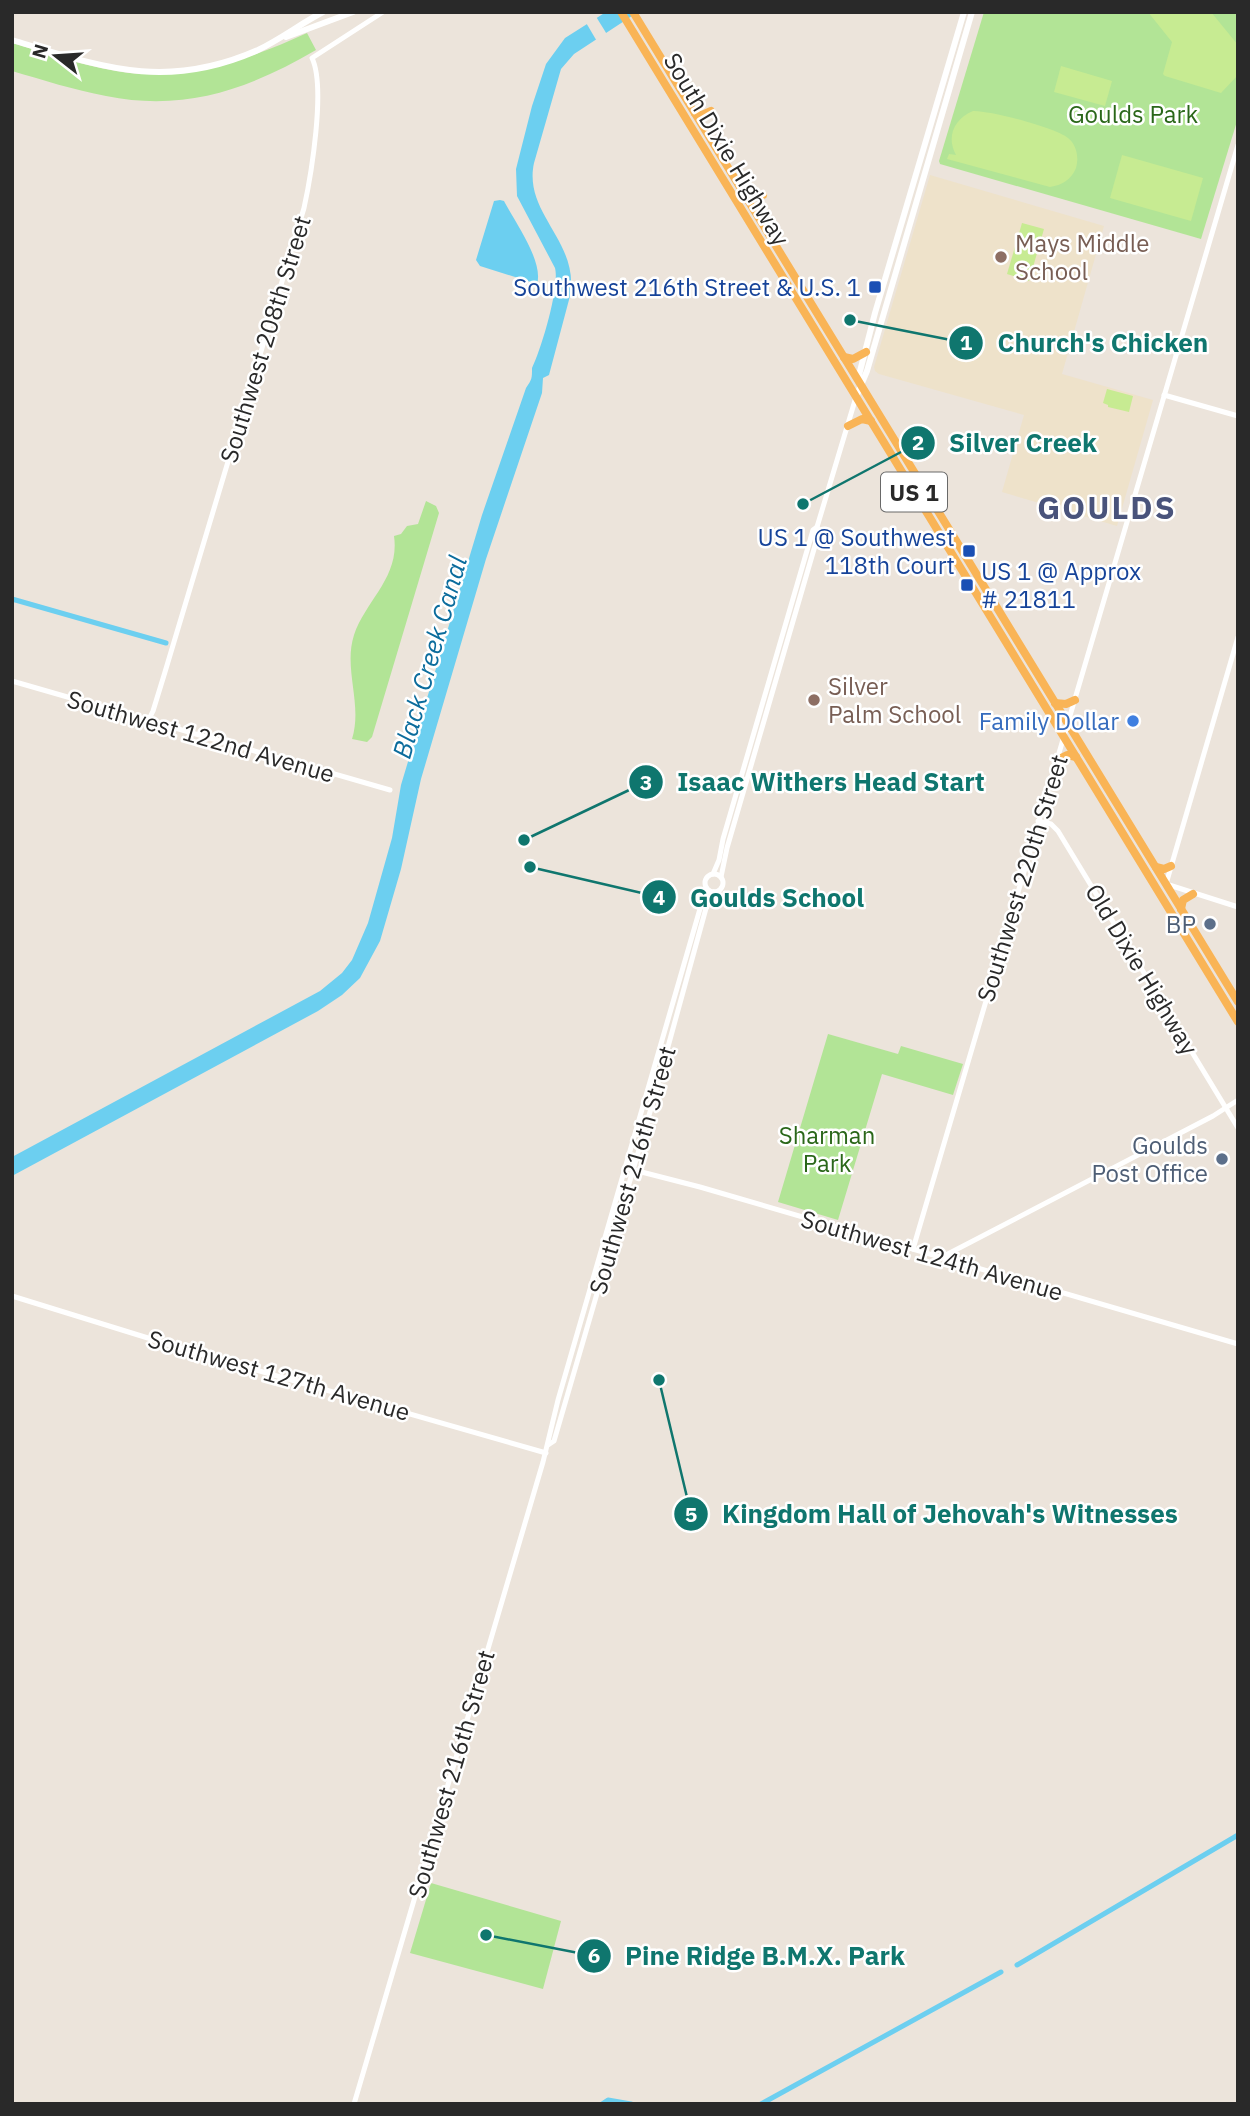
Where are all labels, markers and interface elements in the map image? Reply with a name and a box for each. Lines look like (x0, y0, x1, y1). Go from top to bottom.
north arrow (21, 21, 91, 91)
text: N (26, 41, 53, 61)
street label: South Dixie Highway (657, 47, 797, 251)
park label: Goulds Park (1068, 98, 1198, 130)
street label: Southwest 208th Street (212, 212, 318, 466)
place label: Mays Middle School (1015, 227, 1149, 287)
marker: Mays Middle School (993, 249, 1009, 265)
place label: Southwest 216th Street & U.S. 1 (513, 271, 861, 303)
marker: Southwest 216th Street & U.S. 1 (867, 279, 883, 295)
callout: Church's Chicken (949, 319, 1223, 366)
text: Church's Chicken (998, 325, 1208, 359)
text: 1 (960, 328, 973, 356)
callout: Silver Creek (900, 420, 1111, 467)
text: Silver Creek (949, 425, 1097, 459)
text: 2 (912, 428, 924, 456)
road number: US 1 (881, 472, 947, 512)
district label: GOULDS (1037, 486, 1177, 528)
place label: US 1 @ Southwest 118th Court (758, 521, 955, 581)
marker: US 1 @ Southwest 118th Court (961, 543, 977, 559)
water label: Black Creek Canal (384, 552, 474, 762)
place label: US 1 @ Approx # 21811 (981, 555, 1141, 615)
marker: US 1 @ Approx # 21811 (959, 577, 975, 593)
place label: Silver Palm School (828, 670, 961, 730)
street label: Southwest 122nd Avenue (64, 682, 338, 790)
marker: Silver Palm School (806, 692, 822, 708)
place label: Family Dollar (979, 705, 1119, 737)
marker: Family Dollar (1125, 713, 1141, 729)
street label: Southwest 220th Street (969, 751, 1075, 1005)
callout: Isaac Withers Head Start (628, 759, 999, 806)
text: Isaac Withers Head Start (677, 764, 985, 798)
text: 3 (640, 768, 652, 796)
callout: Goulds School (641, 874, 878, 921)
street label: Old Dixie Highway (1078, 878, 1206, 1061)
text: Goulds School (690, 880, 864, 914)
text: 4 (653, 883, 665, 911)
place label: BP (1166, 908, 1196, 940)
marker: BP (1202, 916, 1218, 932)
street label: Southwest 216th Street (581, 1042, 683, 1298)
park label: Sharman Park (779, 1119, 875, 1179)
place label: Goulds Post Office (1091, 1129, 1208, 1189)
marker: Goulds Post Office (1214, 1151, 1230, 1167)
street label: Southwest 124th Avenue (797, 1202, 1067, 1308)
street label: Southwest 127th Avenue (144, 1322, 414, 1428)
callout: Kingdom Hall of Jehovah's Witnesses (673, 1491, 1192, 1538)
text: Kingdom Hall of Jehovah's Witnesses (722, 1496, 1178, 1530)
text: 5 (685, 1500, 697, 1528)
street label: Southwest 216th Street (400, 1646, 502, 1902)
callout: Pine Ridge B.M.X. Park (576, 1932, 919, 1979)
text: Pine Ridge B.M.X. Park (625, 1938, 905, 1972)
text: 6 (588, 1941, 600, 1969)

